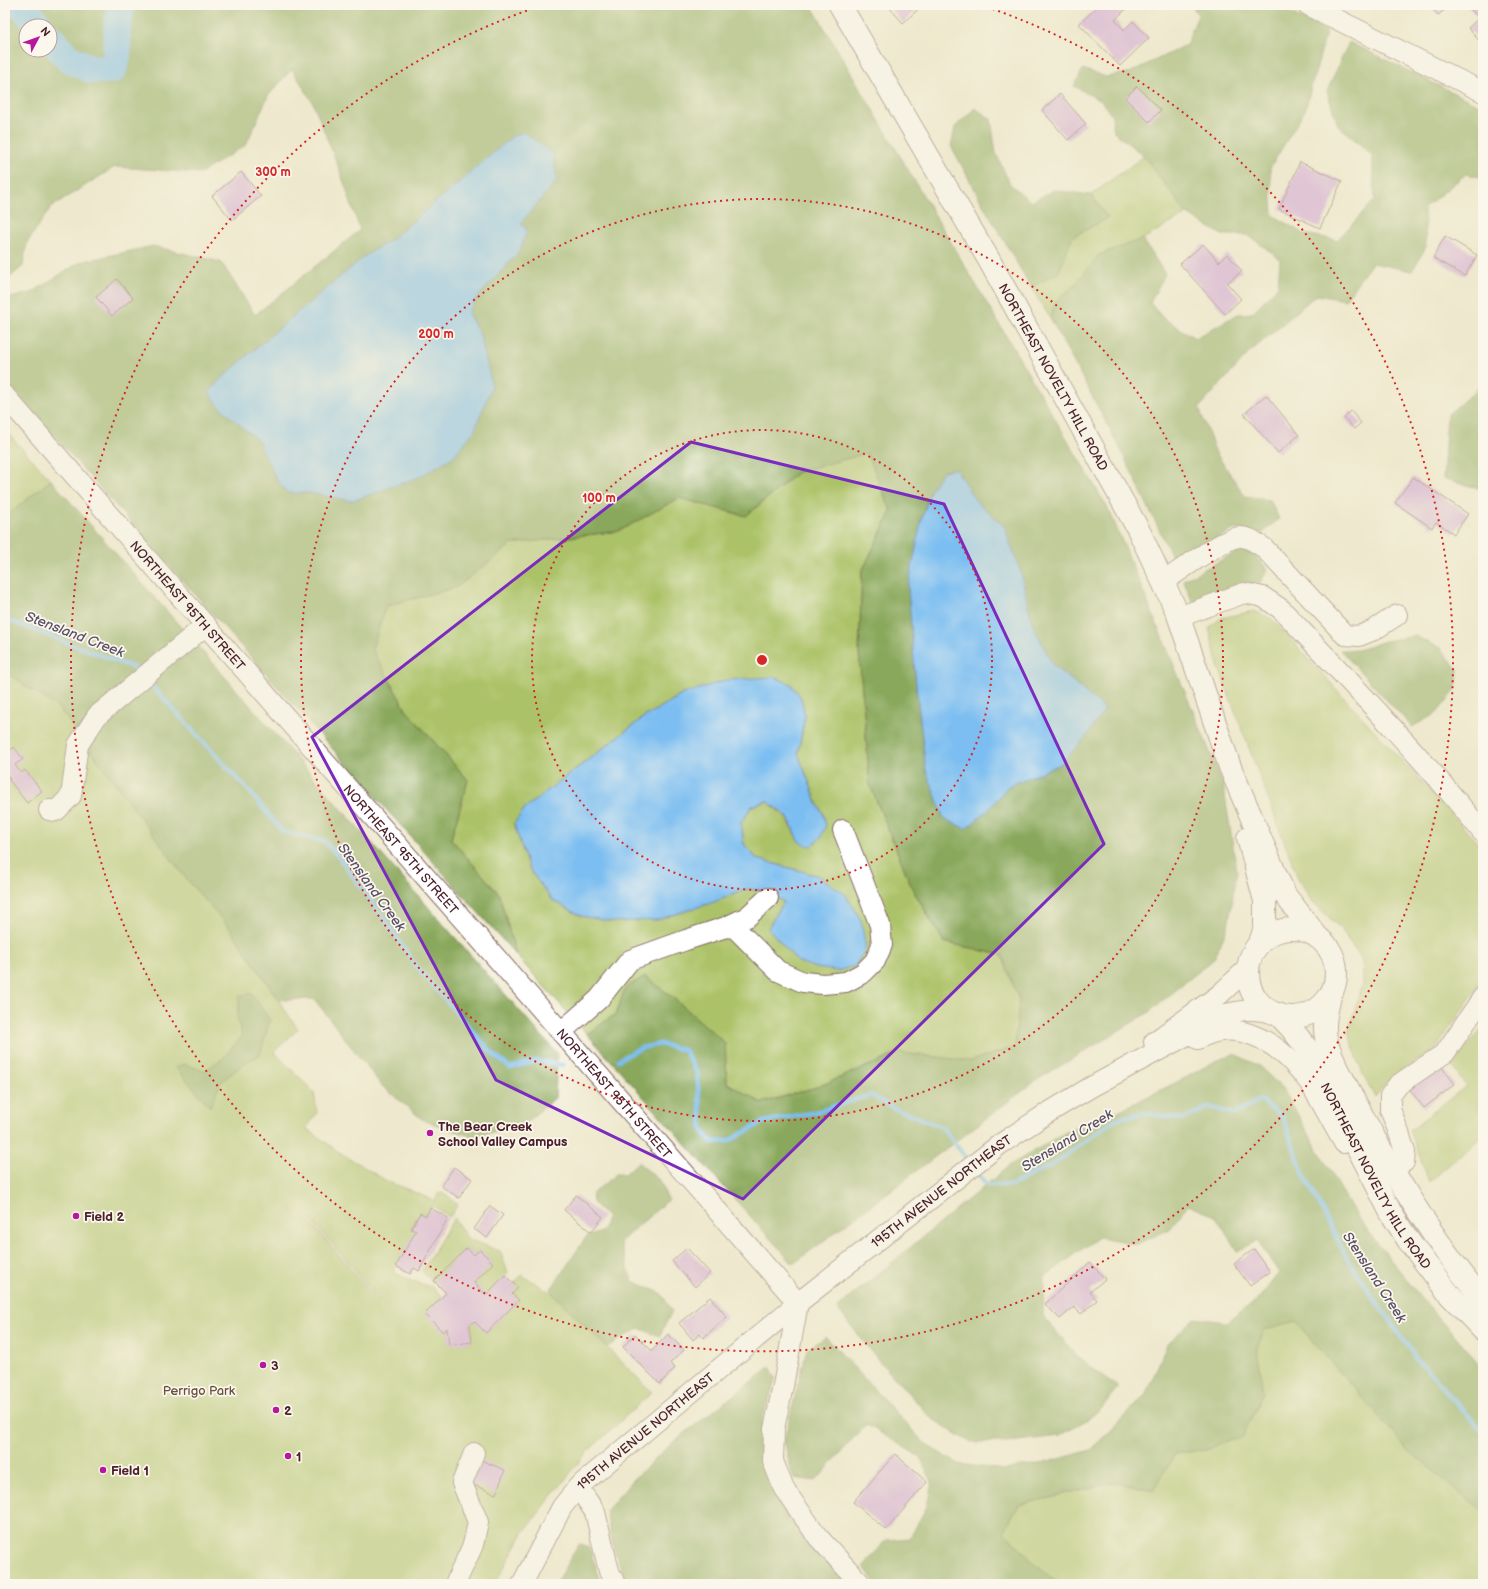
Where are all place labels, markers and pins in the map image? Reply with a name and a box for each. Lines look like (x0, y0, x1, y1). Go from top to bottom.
centre of rings (755, 653, 769, 667)
place label: The Bear Creek School Valley Campus (438, 1119, 568, 1150)
marker: The Bear Creek School Valley Campus (425, 1128, 435, 1138)
place label: Field 2 (84, 1209, 124, 1225)
marker: Field 2 (71, 1211, 81, 1221)
place label: 3 (271, 1358, 279, 1374)
marker: 3 (258, 1360, 268, 1370)
place label: 2 (284, 1403, 292, 1419)
marker: 2 (271, 1405, 281, 1415)
place label: 1 (296, 1449, 301, 1465)
marker: 1 (283, 1451, 293, 1461)
place label: Field 1 (111, 1463, 149, 1479)
marker: Field 1 (98, 1465, 108, 1475)

